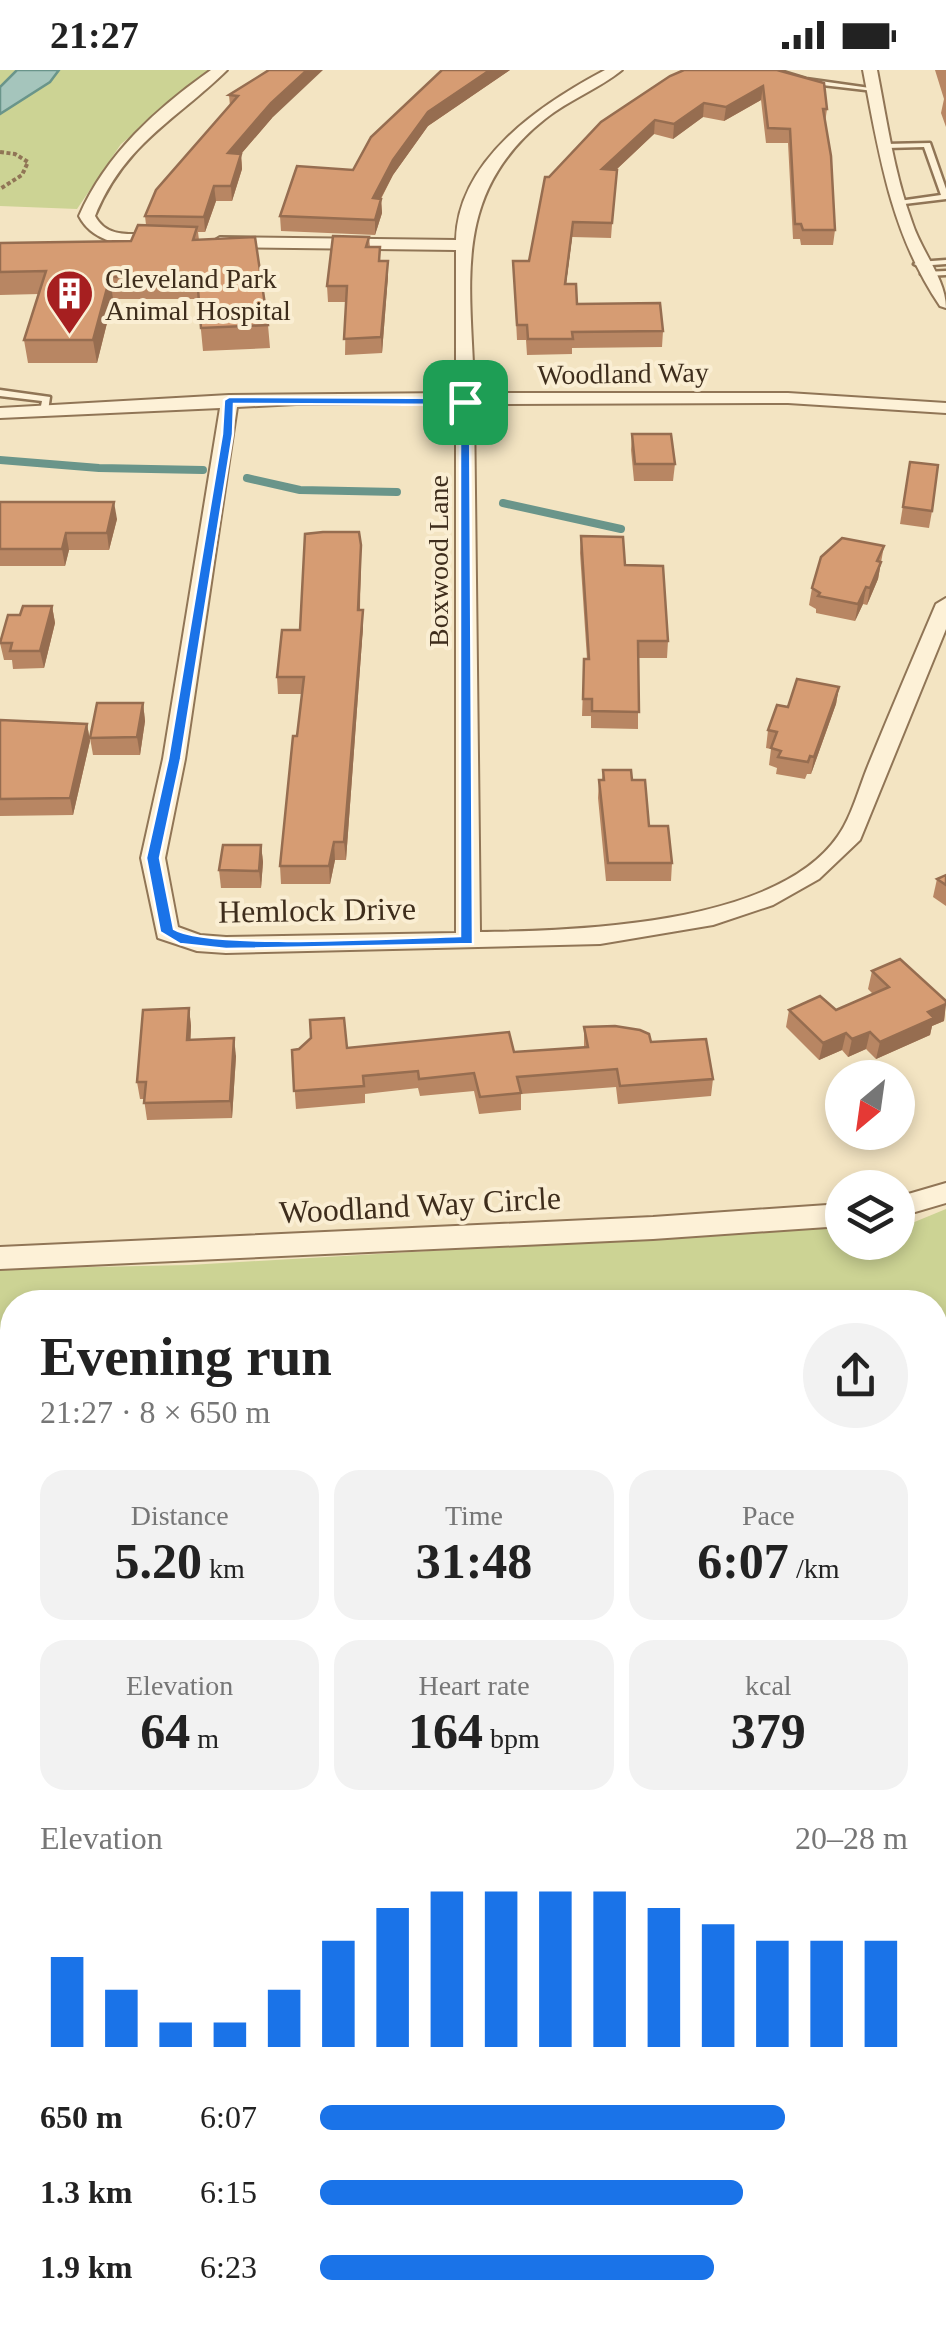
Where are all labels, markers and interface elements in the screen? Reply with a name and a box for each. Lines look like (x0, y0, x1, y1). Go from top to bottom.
text: 21:27 (50, 14, 139, 56)
place label: Cleveland Park Animal Hospital (105, 263, 291, 326)
building icon: Cleveland Park Animal Hospital (44, 268, 96, 336)
street label: Woodland Way (537, 357, 709, 390)
pin (423, 360, 508, 445)
icon: arrive (438, 375, 493, 430)
street label: Boxwood Lane (423, 475, 454, 647)
street label: Hemlock Drive (218, 890, 416, 930)
north arrow (825, 1060, 915, 1150)
map controls (825, 1060, 915, 1260)
button: layers (825, 1170, 915, 1260)
street label: Woodland Way Circle (278, 1180, 562, 1230)
button: share (803, 1323, 908, 1428)
text: Evening run (40, 1326, 332, 1387)
text: 21:27 · 8 × 650 m (40, 1394, 270, 1430)
text: Distance (131, 1500, 229, 1531)
text: Time (445, 1500, 503, 1531)
text: Pace (742, 1500, 795, 1531)
text: 5.20 (115, 1533, 202, 1589)
text: 31:48 (416, 1533, 532, 1589)
text: 6:07 (697, 1533, 789, 1589)
text: km (202, 1553, 245, 1584)
text: /km (789, 1553, 839, 1584)
text: Elevation (126, 1670, 233, 1701)
text: Heart rate (418, 1670, 530, 1701)
text: kcal (745, 1670, 792, 1701)
text: 64 (140, 1703, 190, 1759)
text: 164 (408, 1703, 483, 1759)
text: 379 (731, 1703, 806, 1759)
text: m (190, 1723, 219, 1754)
text: bpm (483, 1723, 540, 1754)
text: Elevation (40, 1820, 163, 1856)
text: 20–28 m (795, 1820, 908, 1856)
text: 650 m (40, 2099, 123, 2135)
text: 6:07 (200, 2099, 257, 2135)
text: 1.3 km (40, 2174, 132, 2210)
text: 6:15 (200, 2174, 257, 2210)
text: 1.9 km (40, 2249, 132, 2285)
text: 6:23 (200, 2249, 257, 2285)

